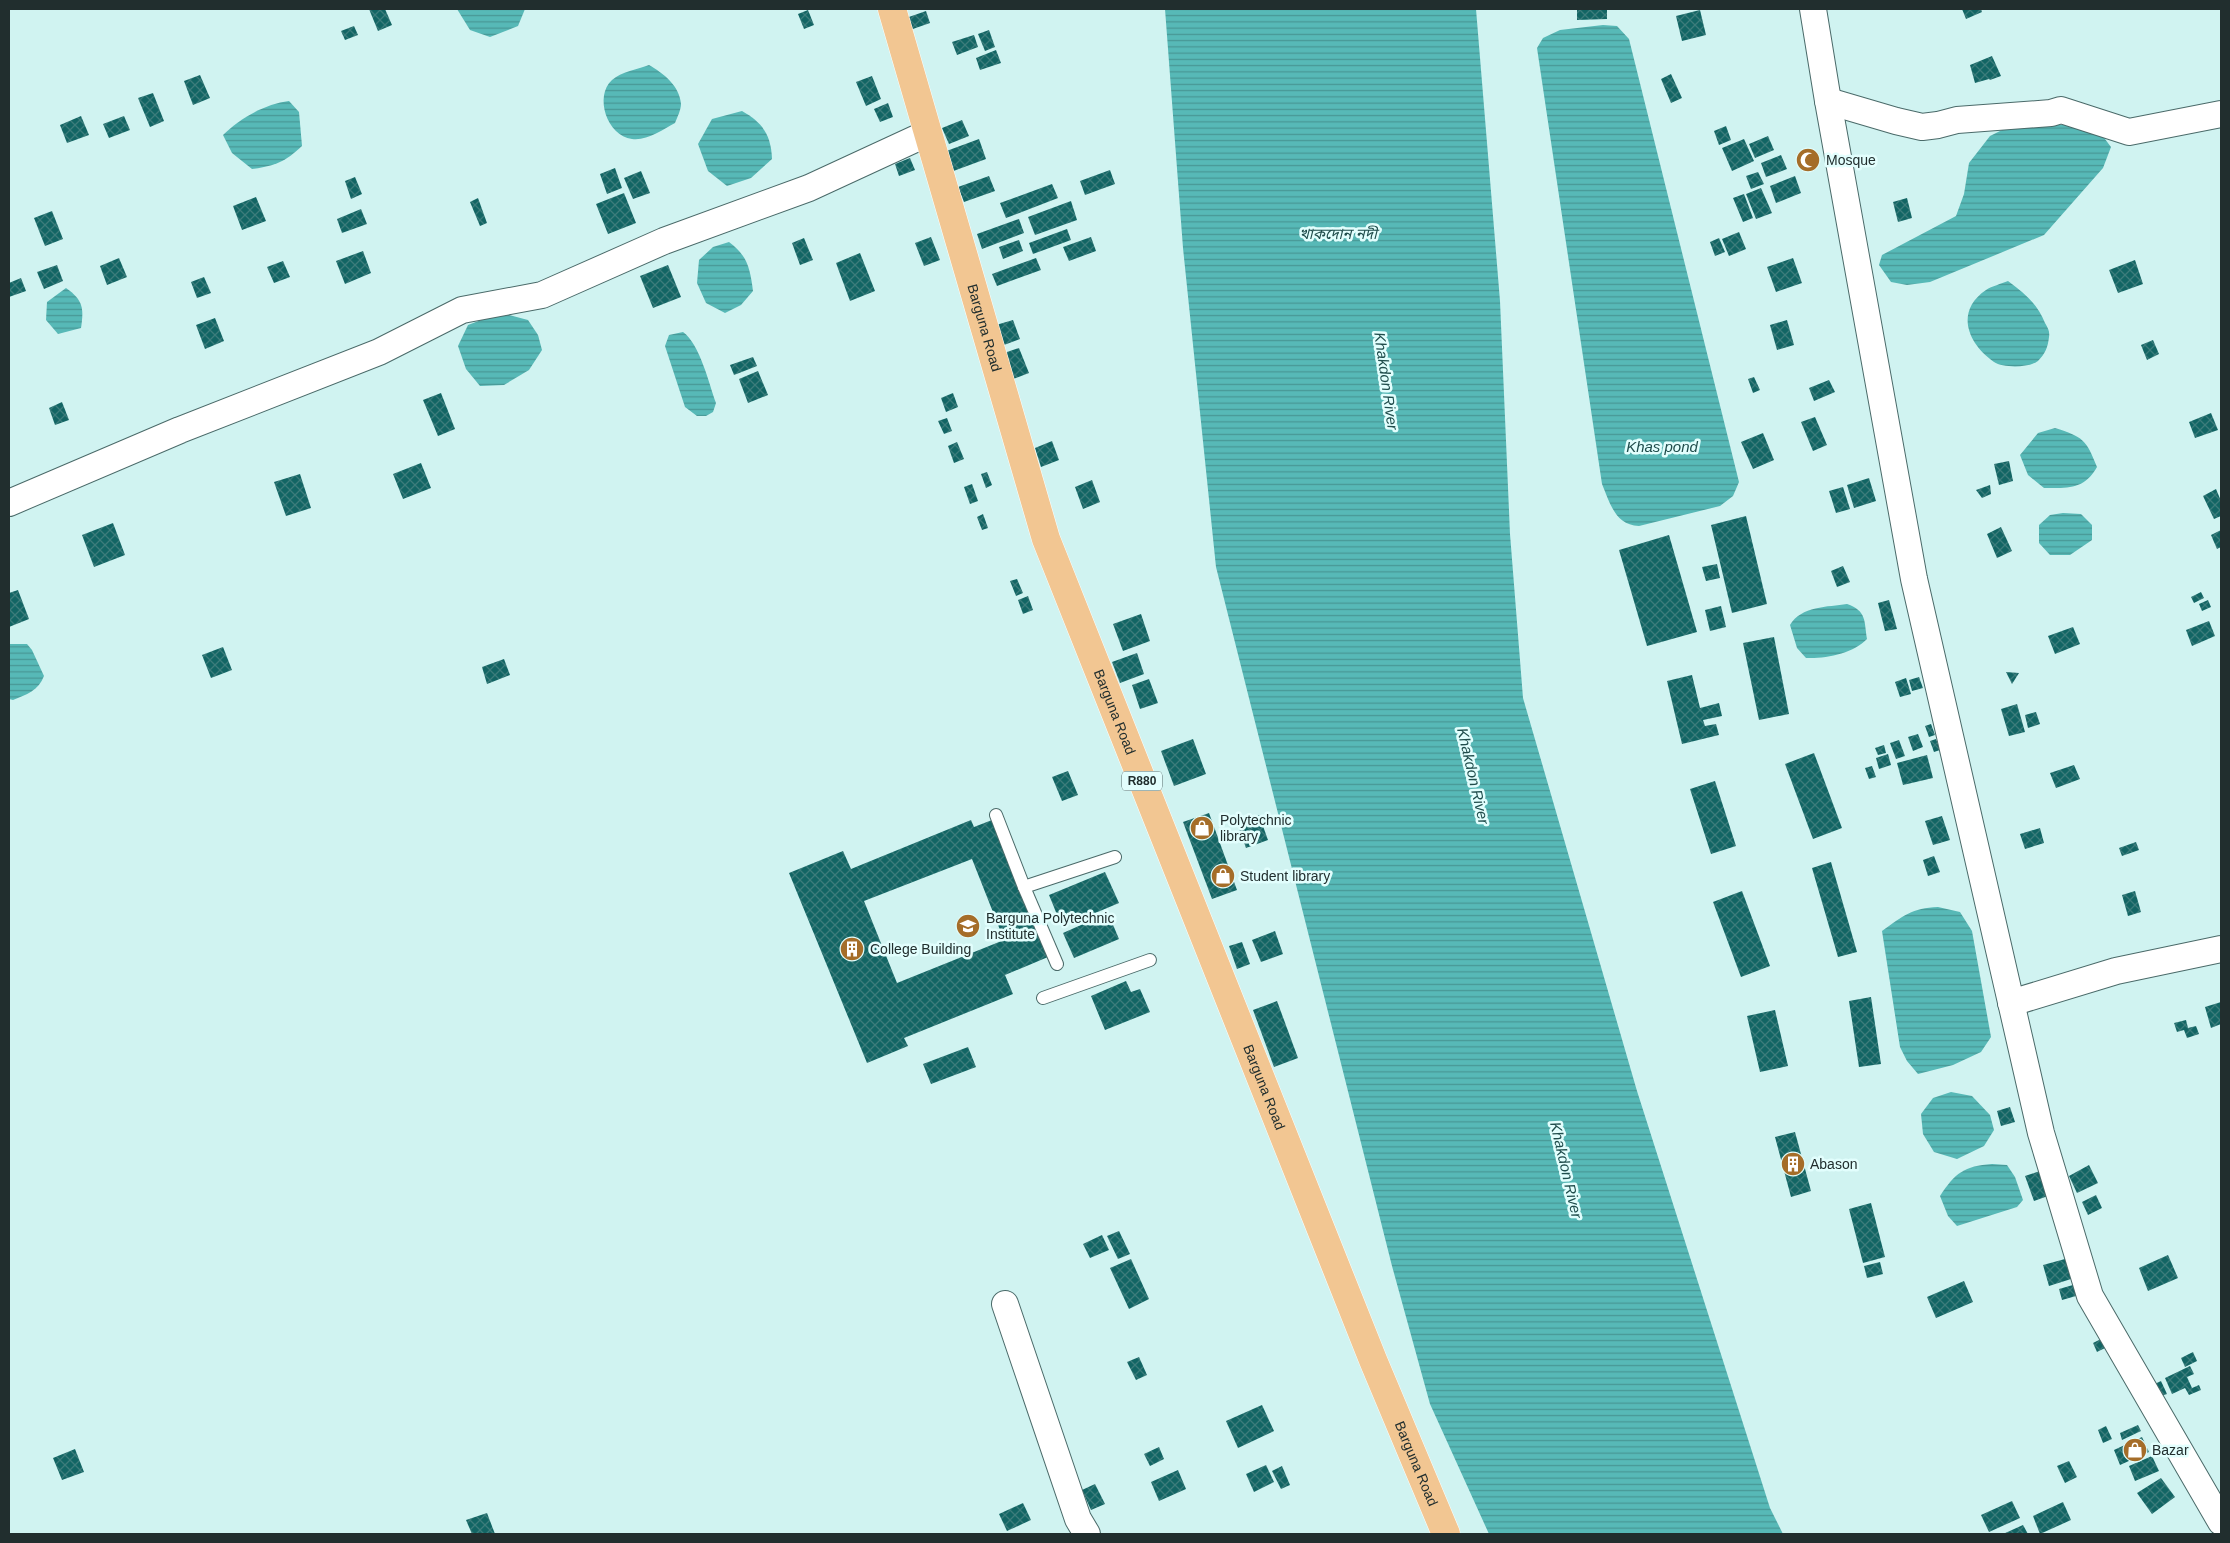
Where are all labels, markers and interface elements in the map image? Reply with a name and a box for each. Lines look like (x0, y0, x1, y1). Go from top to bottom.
mosque icon: Mosque (1795, 147, 1821, 173)
place label: Mosque (1826, 152, 1876, 168)
water label: খাকদোন নদী (1299, 225, 1380, 242)
street label: Barguna Road (964, 282, 1005, 373)
water label: Khakdon River (1371, 331, 1402, 432)
water label: Khas pond (1626, 438, 1699, 455)
street label: Barguna Road (1091, 667, 1139, 757)
water label: Khakdon River (1454, 726, 1493, 827)
road number: R880 (1122, 771, 1162, 790)
place label: Polytechnic library (1220, 812, 1292, 844)
shop icon: Polytechnic library (1189, 815, 1215, 841)
shop icon: Student library (1210, 863, 1236, 889)
place label: Student library (1240, 868, 1330, 884)
place label: Barguna Polytechnic Institute (986, 910, 1114, 942)
school or university icon: Barguna Polytechnic Institute (955, 913, 981, 939)
building icon: College Building (839, 936, 865, 962)
place label: College Building (870, 941, 971, 957)
street label: Barguna Road (1240, 1042, 1289, 1132)
water label: Khakdon River (1547, 1120, 1586, 1221)
building icon: Abason (1780, 1151, 1806, 1177)
place label: Abason (1810, 1156, 1857, 1172)
street label: Barguna Road (1392, 1419, 1441, 1508)
shop icon: Bazar (2122, 1437, 2148, 1463)
place label: Bazar (2152, 1442, 2189, 1458)

